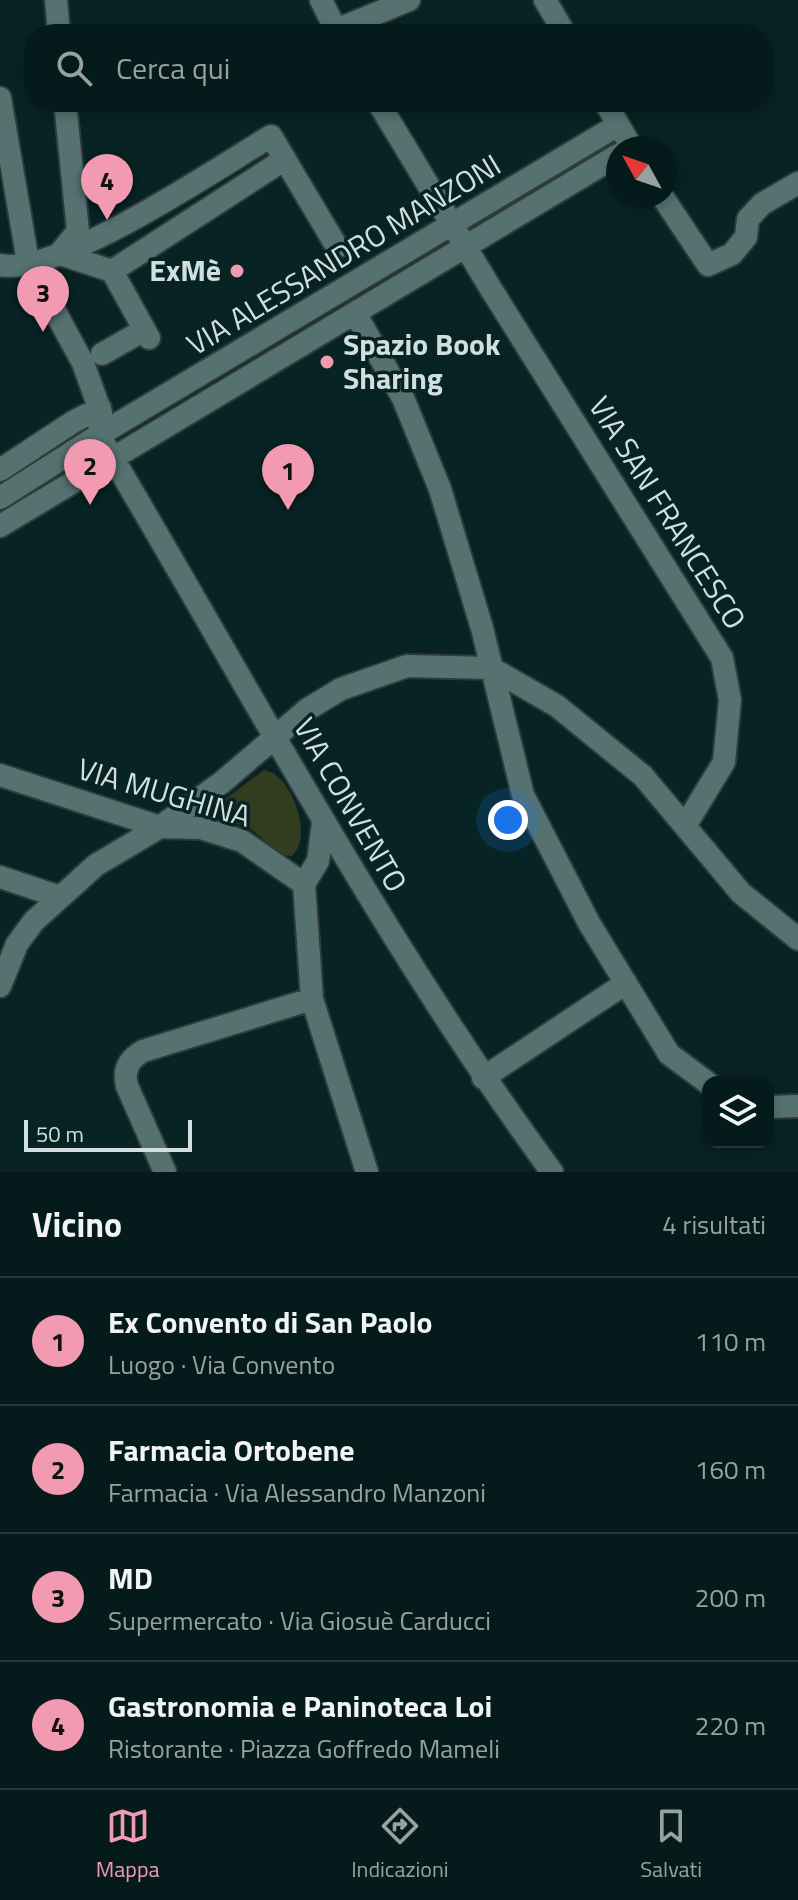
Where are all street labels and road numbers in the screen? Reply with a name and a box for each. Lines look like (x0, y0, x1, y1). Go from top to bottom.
street label: VIA ALESSANDRO MANZONI (178, 142, 509, 366)
street label: VIA SAN FRANCESCO (578, 387, 758, 638)
street label: VIA CONVENTO (282, 709, 419, 900)
street label: VIA MUGHINA (72, 745, 256, 839)

